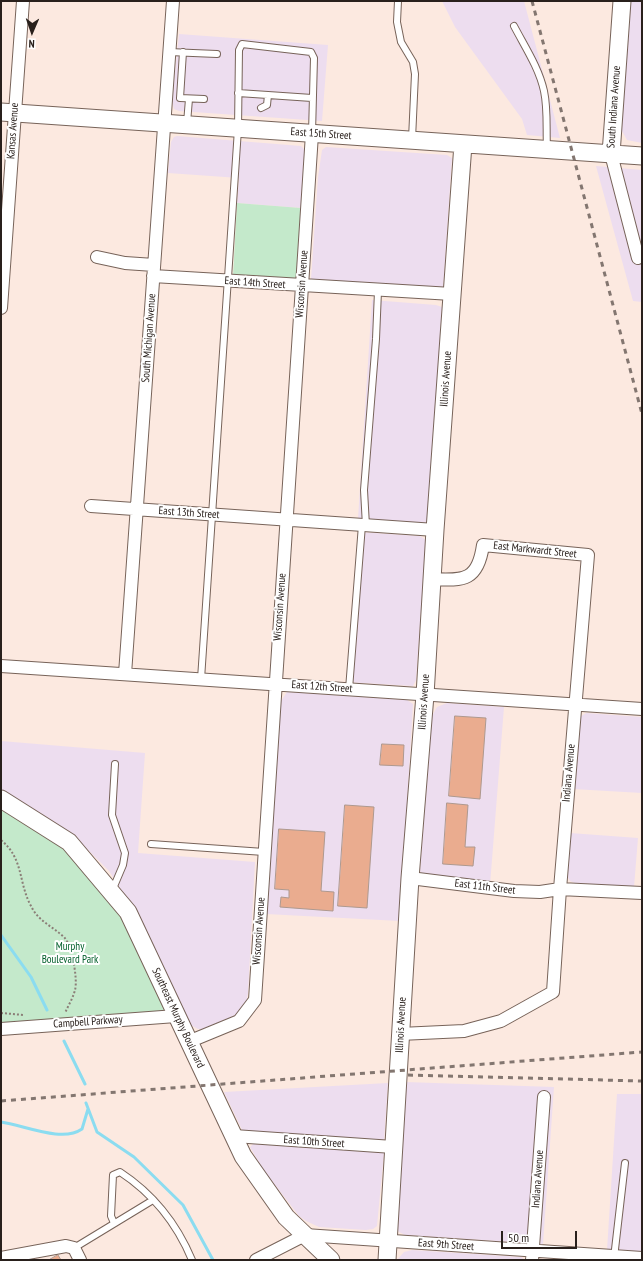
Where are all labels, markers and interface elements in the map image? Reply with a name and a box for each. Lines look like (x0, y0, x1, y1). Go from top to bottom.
north arrow (12, 12, 52, 52)
text: N (28, 37, 35, 51)
street label: South Indiana Avenue (605, 65, 623, 149)
street label: Kansas Avenue (4, 102, 22, 160)
street label: East 15th Street (290, 125, 352, 143)
street label: Wisconsin Avenue (293, 250, 311, 318)
street label: East 14th Street (224, 274, 286, 292)
street label: South Michigan Avenue (139, 293, 159, 383)
street label: Illinois Avenue (437, 351, 455, 407)
street label: East 13th Street (158, 504, 220, 522)
street label: East Markwardt Street (493, 539, 577, 561)
street label: Wisconsin Avenue (271, 573, 289, 641)
street label: Illinois Avenue (415, 674, 433, 730)
street label: East 12th Street (291, 678, 353, 696)
street label: Indiana Avenue (560, 743, 578, 803)
street label: East 11th Street (454, 877, 516, 897)
street label: Wisconsin Avenue (250, 897, 268, 965)
park label: Murphy Boulevard Park (42, 940, 98, 966)
street label: Southeast Murphy Boulevard (149, 966, 207, 1070)
street label: Illinois Avenue (393, 997, 409, 1053)
street label: Campbell Parkway (53, 1013, 123, 1031)
street label: East 10th Street (283, 1133, 345, 1151)
street label: Indiana Avenue (529, 1149, 547, 1209)
scale bar (503, 1223, 579, 1249)
text: 50 m (508, 1230, 529, 1245)
street label: East 9th Street (418, 1236, 474, 1254)

